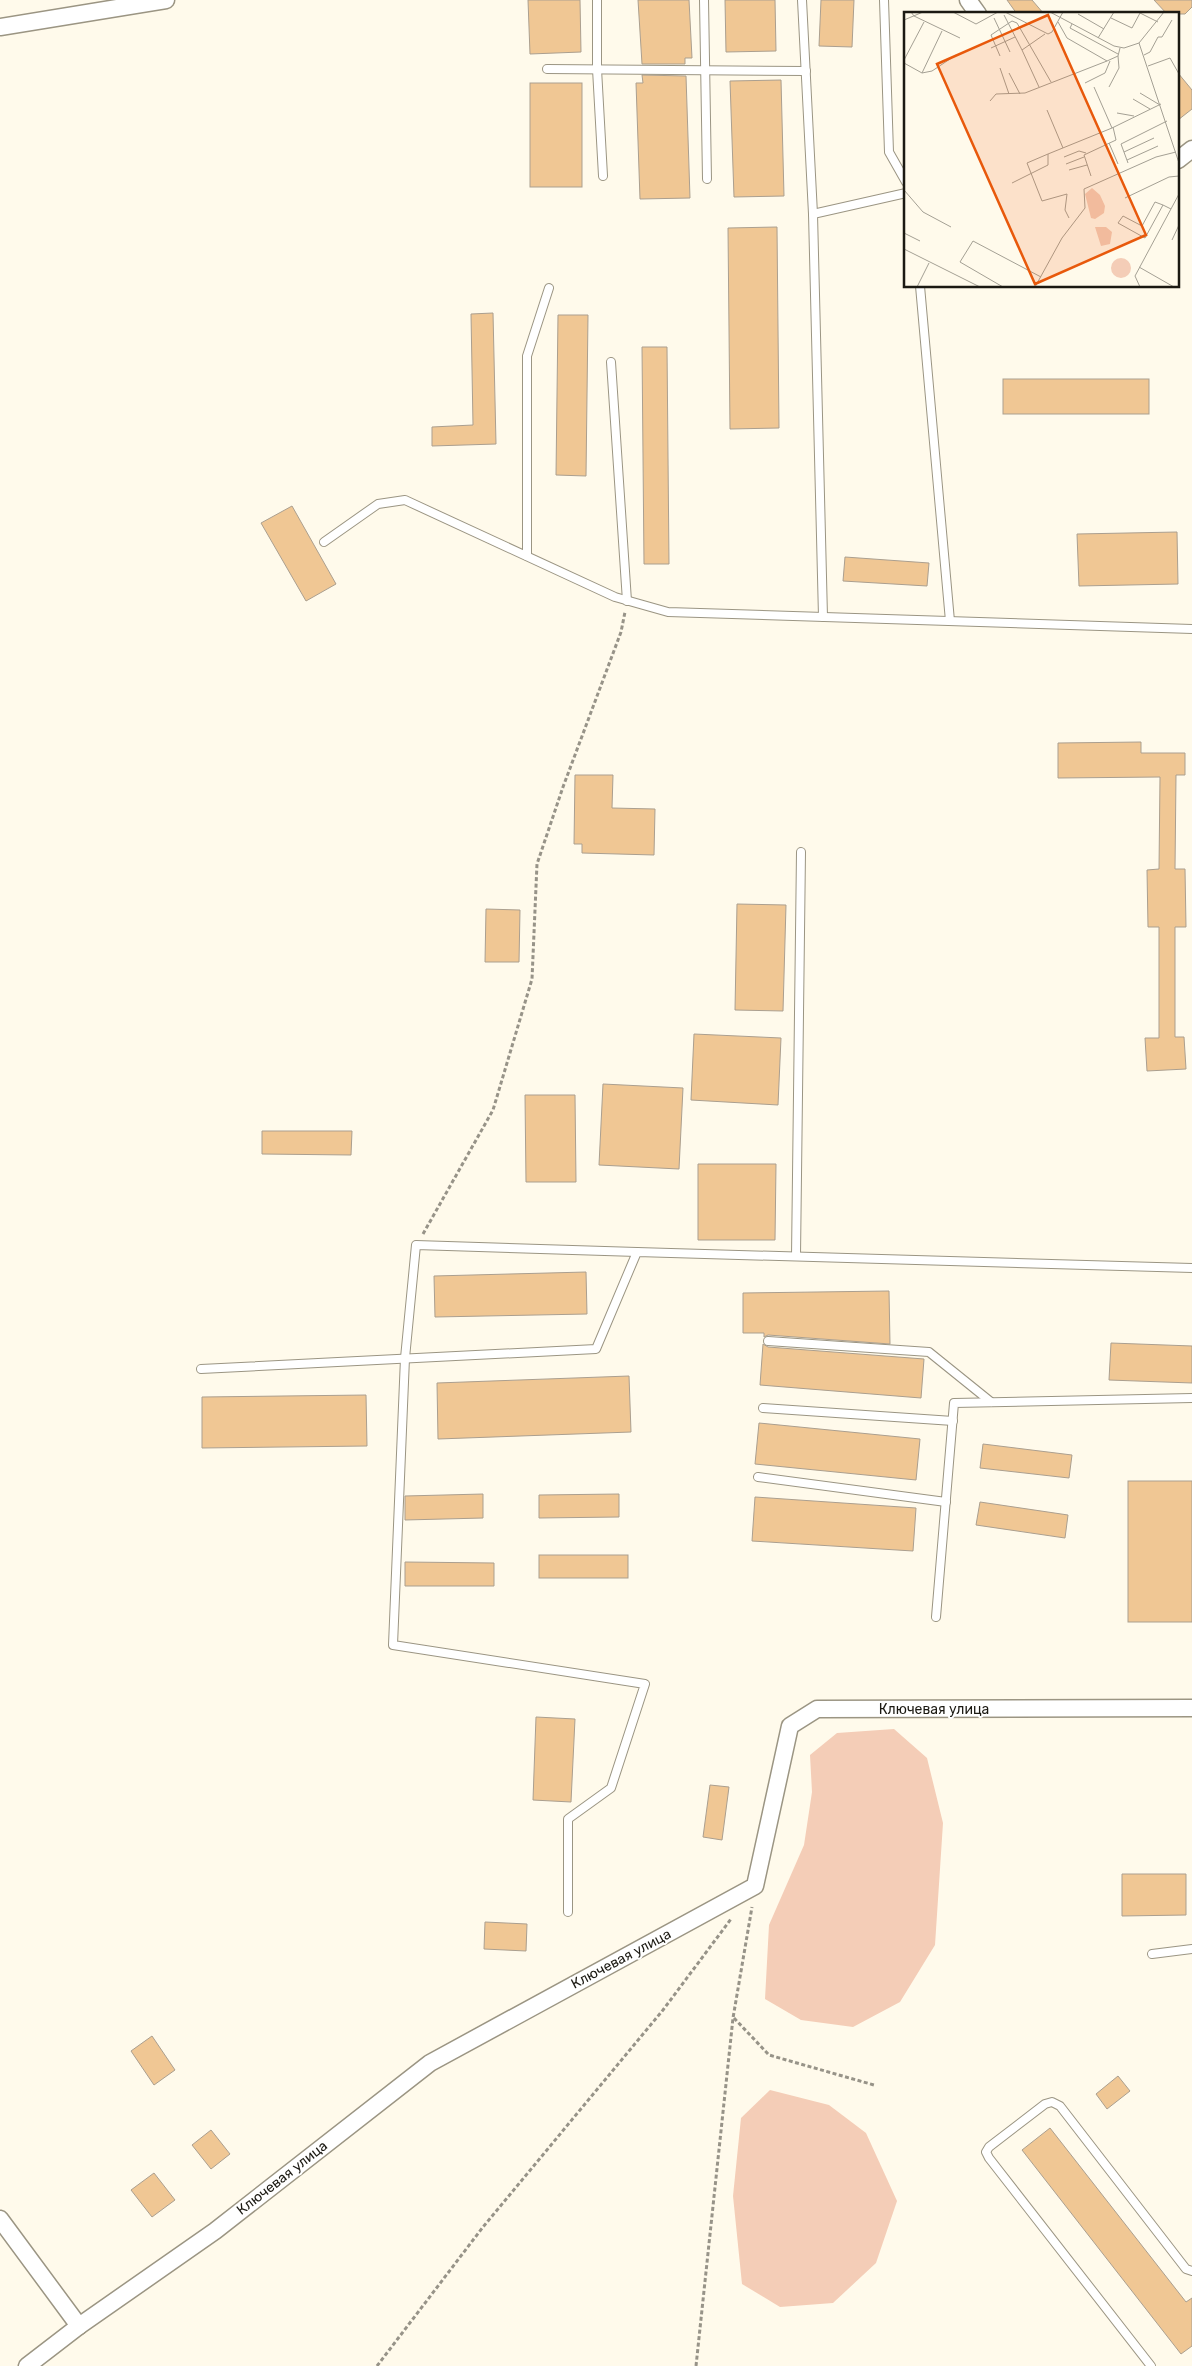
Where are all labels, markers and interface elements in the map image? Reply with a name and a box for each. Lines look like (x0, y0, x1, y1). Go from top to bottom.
inset map (904, 12, 1180, 288)
street label: Ключевая улица (879, 1701, 989, 1718)
street label: Ключевая улица (568, 1926, 674, 1992)
street label: Ключевая улица (233, 2137, 331, 2219)

